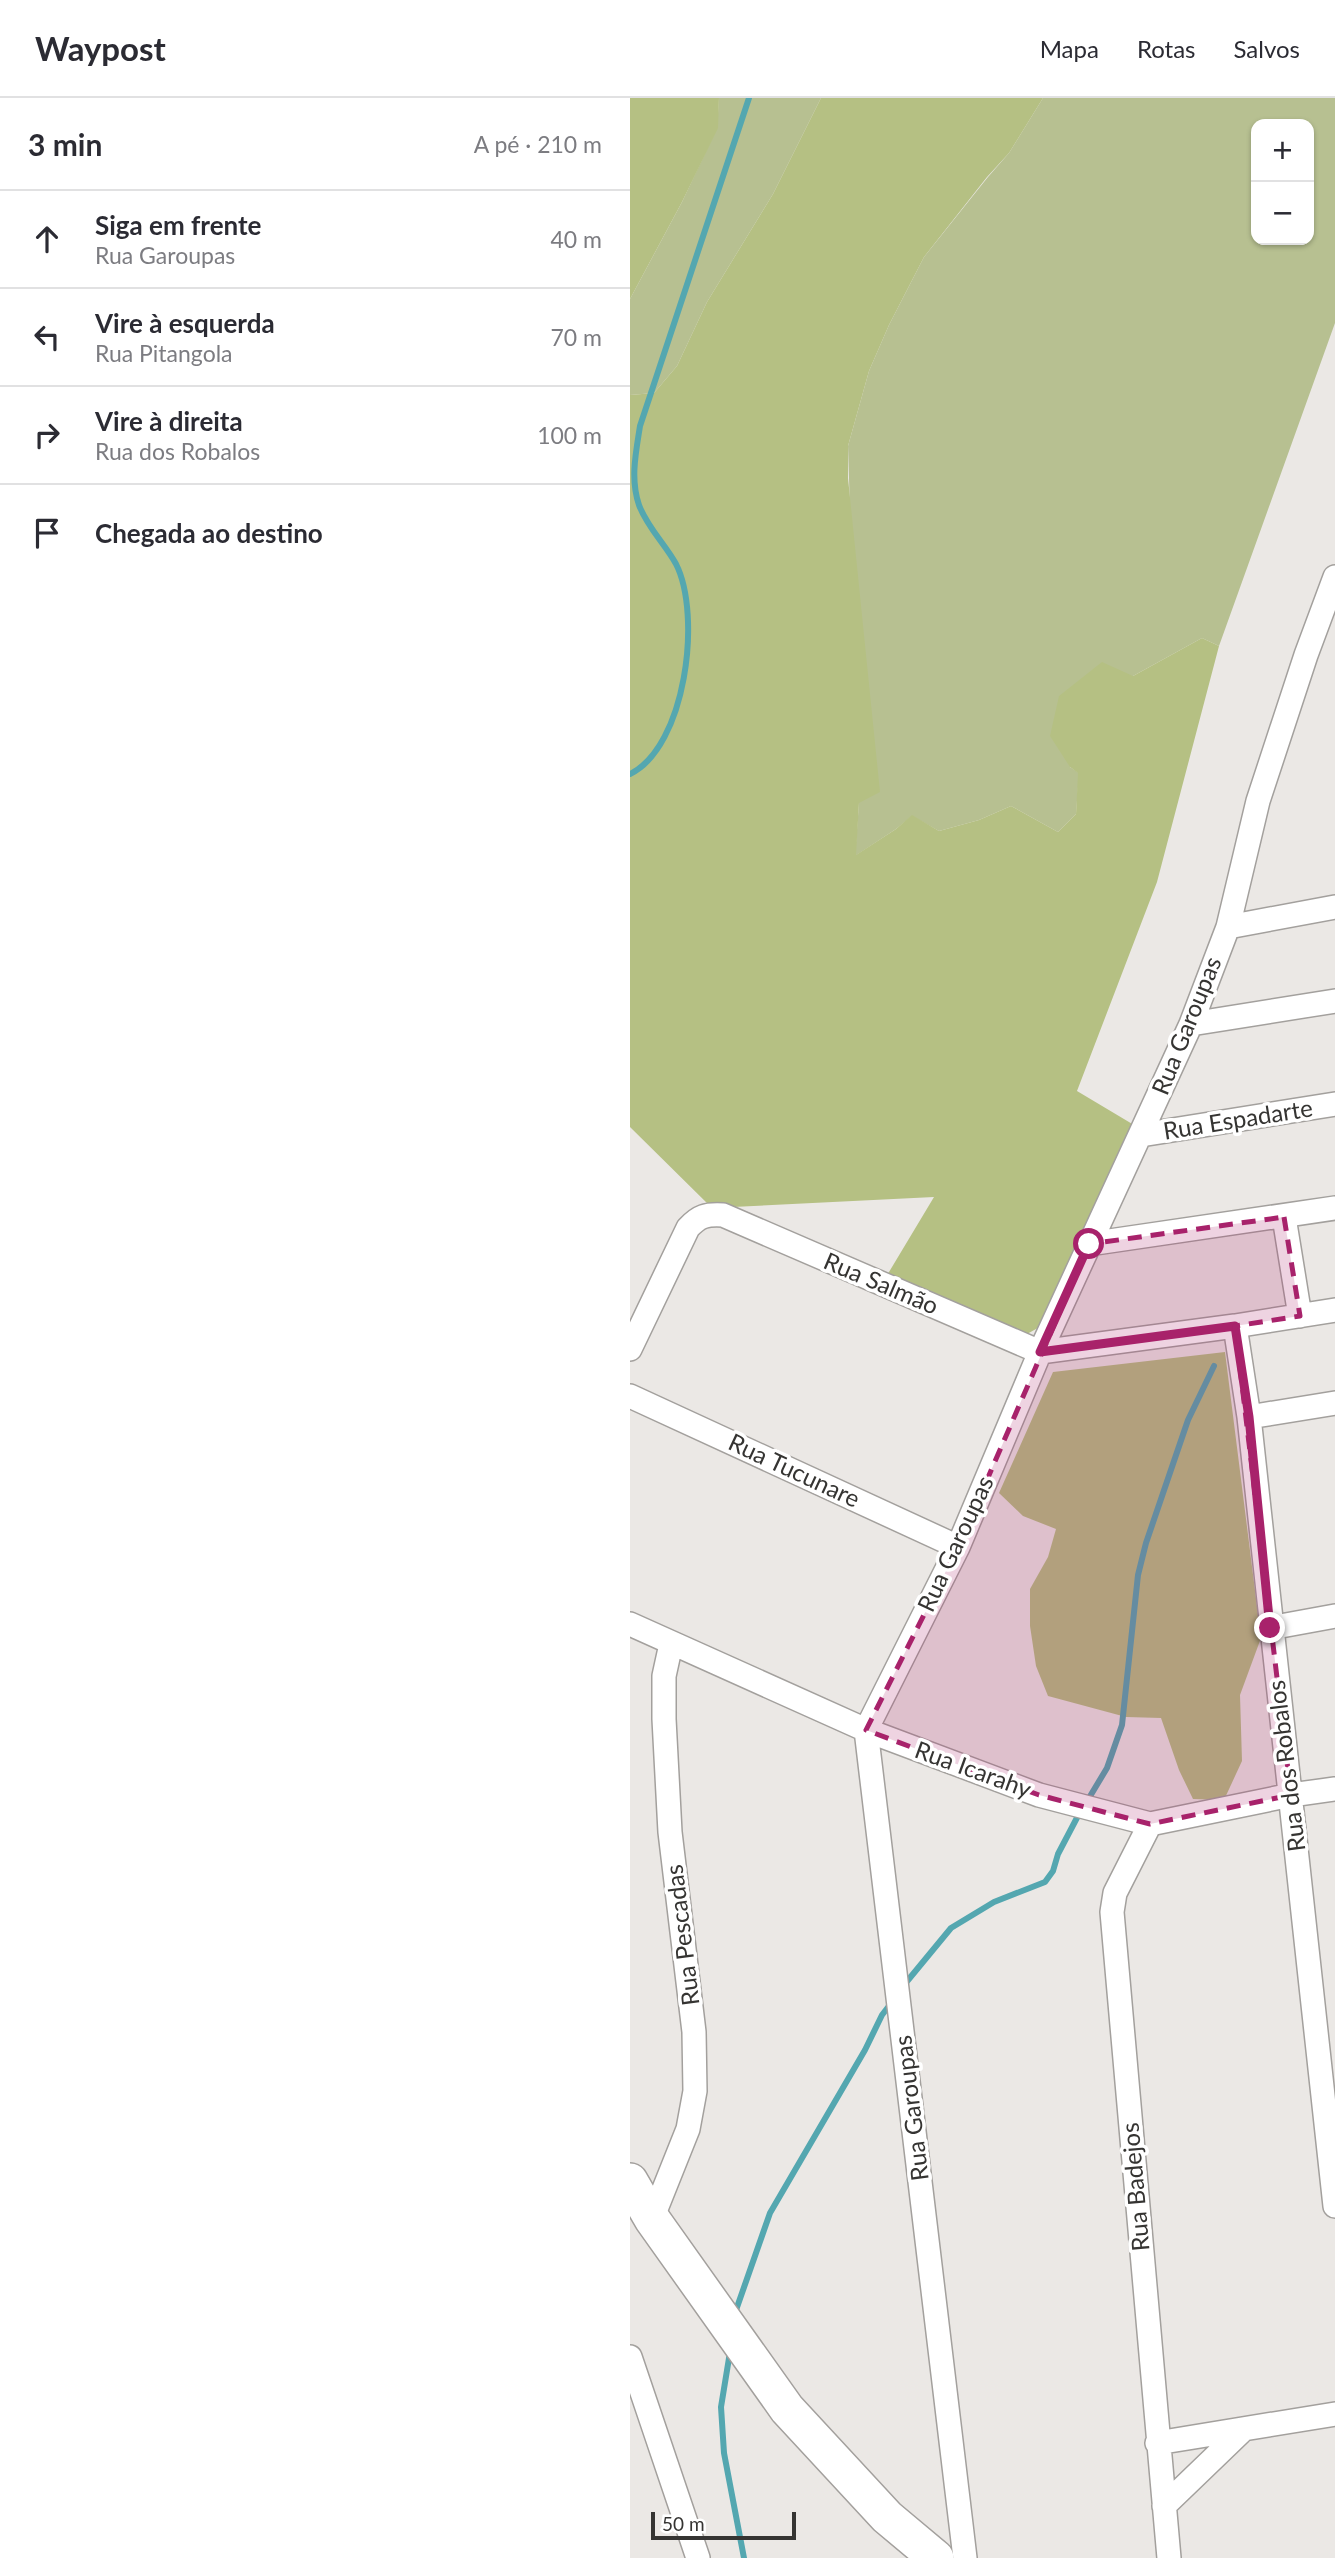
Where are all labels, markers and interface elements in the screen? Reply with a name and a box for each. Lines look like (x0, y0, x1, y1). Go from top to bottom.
text: Waypost (35, 28, 166, 68)
text: Mapa (1040, 34, 1099, 63)
text: Rotas (1137, 34, 1196, 63)
text: Salvos (1234, 34, 1300, 63)
map controls (1251, 119, 1314, 245)
button: + (1251, 119, 1314, 182)
text: 3 min (28, 126, 102, 162)
text: A pé · 210 m (474, 130, 602, 158)
button: − (1251, 182, 1314, 245)
text: Siga em frente (95, 209, 262, 241)
icon: ahead (28, 220, 66, 258)
text: 40 m (551, 225, 602, 253)
text: Rua Garoupas (95, 241, 235, 269)
text: Vire à esquerda (95, 307, 275, 339)
icon: left (28, 318, 66, 356)
text: 70 m (551, 323, 602, 351)
text: Rua Pitangola (95, 339, 233, 367)
text: Vire à direita (95, 405, 243, 437)
icon: right (28, 416, 66, 454)
text: 100 m (537, 421, 602, 449)
text: Rua dos Robalos (95, 437, 260, 465)
icon: arrive (28, 514, 66, 552)
text: Chegada ao destino (95, 517, 323, 549)
street label: Rua Garoupas (1145, 952, 1226, 1099)
street label: Rua Espadarte (1161, 1092, 1314, 1145)
route start (1073, 1228, 1104, 1259)
street label: Rua Salmão (820, 1245, 943, 1320)
street label: Rua Tucunare (724, 1427, 865, 1513)
street label: Rua Garoupas (911, 1471, 999, 1616)
route end (1254, 1612, 1285, 1643)
street label: Rua dos Robalos (1261, 1679, 1310, 1854)
street label: Rua Icarahy (911, 1734, 1036, 1803)
street label: Rua Pescadas (658, 1863, 705, 2007)
street label: Rua Garoupas (887, 2034, 934, 2183)
street label: Rua Badejos (1114, 2122, 1155, 2253)
scale bar (651, 2509, 796, 2541)
text: 50 m (662, 2512, 705, 2535)

